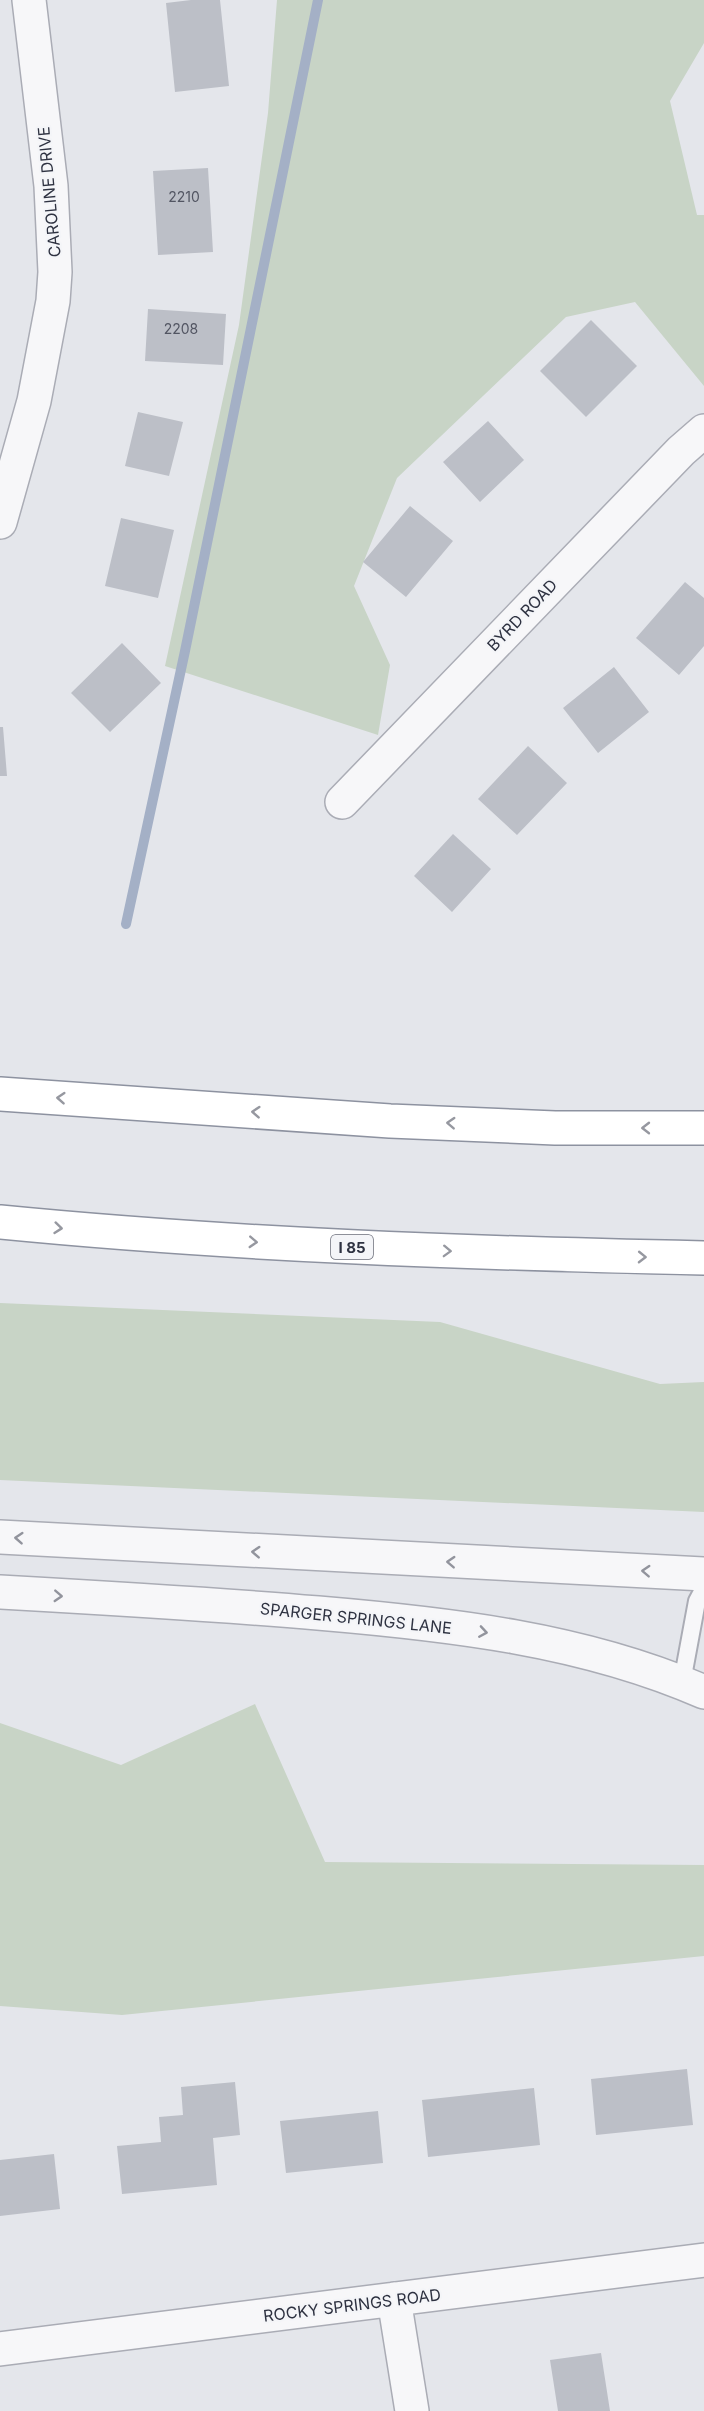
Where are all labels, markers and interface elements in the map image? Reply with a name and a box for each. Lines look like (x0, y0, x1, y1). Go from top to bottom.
street label: CAROLINE DRIVE (33, 126, 65, 258)
house number: 2210 (168, 188, 200, 205)
house number: 2208 (164, 320, 198, 337)
street label: BYRD ROAD (483, 575, 561, 655)
one-way arrow (57, 1092, 66, 1105)
one-way arrow (251, 1105, 260, 1118)
one-way arrow (446, 1117, 455, 1130)
one-way arrow (641, 1122, 650, 1134)
one-way arrow (54, 1221, 63, 1234)
one-way arrow (248, 1235, 257, 1248)
road number: I 85 (331, 1235, 373, 1259)
one-way arrow (443, 1244, 452, 1257)
one-way arrow (638, 1250, 647, 1263)
one-way arrow (15, 1532, 24, 1545)
one-way arrow (252, 1545, 261, 1558)
one-way arrow (446, 1555, 455, 1568)
one-way arrow (641, 1565, 650, 1578)
one-way arrow (54, 1589, 63, 1602)
street label: SPARGER SPRINGS LANE (259, 1598, 453, 1638)
one-way arrow (477, 1625, 487, 1638)
street label: ROCKY SPRINGS ROAD (262, 2284, 442, 2326)

